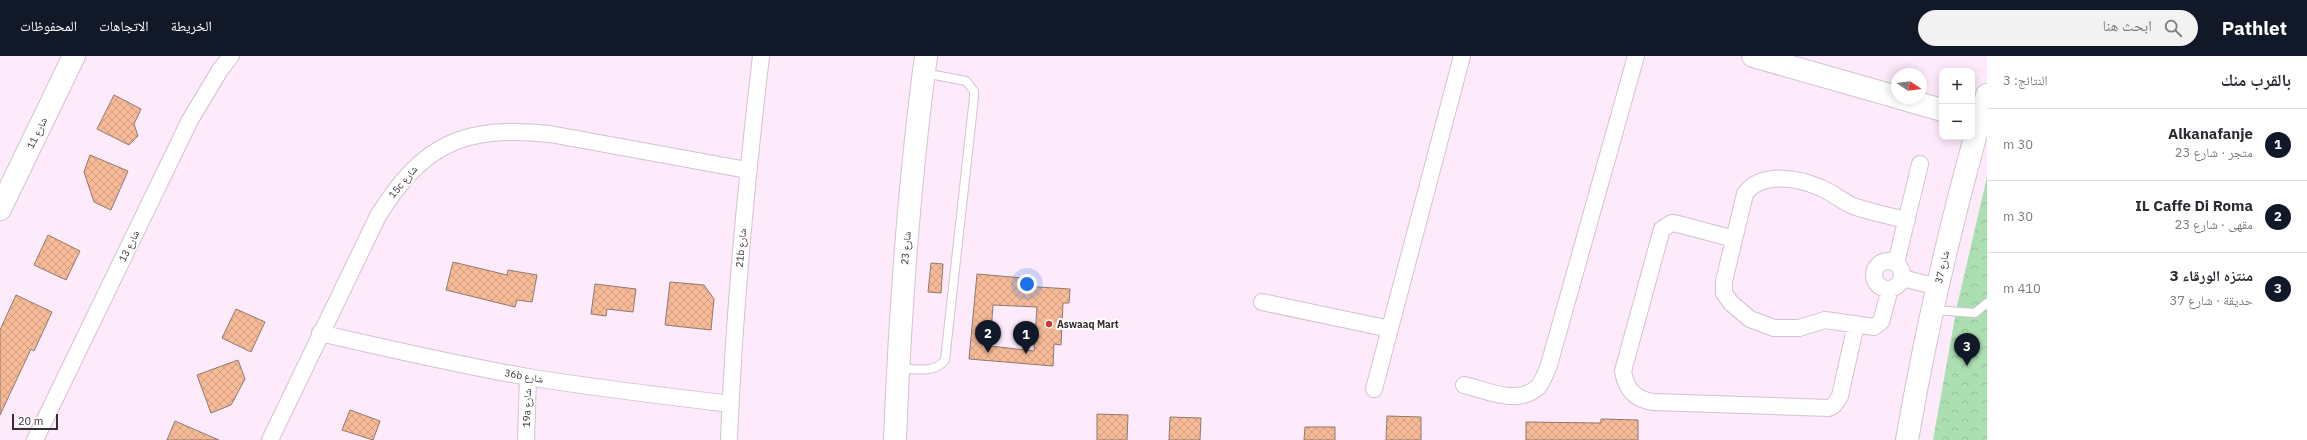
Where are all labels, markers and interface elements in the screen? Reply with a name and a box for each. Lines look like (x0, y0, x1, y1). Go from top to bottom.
search box (1918, 10, 2198, 46)
text: ابحث هنا (2103, 16, 2152, 35)
text: Pathlet (2222, 16, 2287, 40)
text: المحفوظات (20, 17, 77, 35)
text: الاتجاهات (99, 17, 149, 35)
text: الخريطة (171, 17, 212, 35)
icon: search (2162, 17, 2184, 39)
north arrow (1891, 68, 1927, 104)
map controls (1939, 68, 1975, 140)
button: + (1939, 68, 1975, 104)
text: بالقرب منك (2221, 69, 2291, 91)
text: النتائج: 3 (2003, 72, 2048, 89)
button: − (1939, 104, 1975, 140)
street label: شارع 11 (24, 115, 50, 151)
text: Alkanafanje (2168, 124, 2253, 143)
text: 30 m (2003, 136, 2033, 153)
text: 1 (2274, 136, 2282, 153)
text: متجر · شارع 23 (2175, 144, 2253, 161)
street label: 15c شارع (386, 163, 421, 201)
text: IL Caffe Di Roma (2135, 196, 2253, 215)
text: 30 m (2003, 208, 2033, 225)
text: 2 (2274, 208, 2282, 225)
text: مقهى · شارع 23 (2174, 216, 2253, 233)
street label: شارع 13 (116, 228, 142, 264)
street label: 21b شارع (733, 228, 749, 268)
street label: شارع 23 (898, 230, 914, 265)
street label: شارع 37 (1932, 249, 1952, 285)
text: منتزه الورقاء 3 (2170, 266, 2253, 285)
your location (1017, 274, 1037, 294)
text: 410 m (2003, 280, 2041, 297)
text: 3 (2274, 280, 2282, 297)
text: حديقة · شارع 37 (2169, 292, 2253, 309)
place label: Aswaaq Mart (1057, 318, 1119, 331)
marker: Aswaaq Mart (1044, 319, 1054, 329)
pin: 2 (975, 320, 1001, 353)
pin: 1 (1013, 321, 1039, 354)
pin: 3 (1954, 333, 1980, 366)
street label: 36b شارع (504, 366, 545, 386)
street label: 19a شارع (520, 388, 534, 428)
scale bar (12, 412, 58, 431)
text: 20 m (18, 414, 43, 428)

